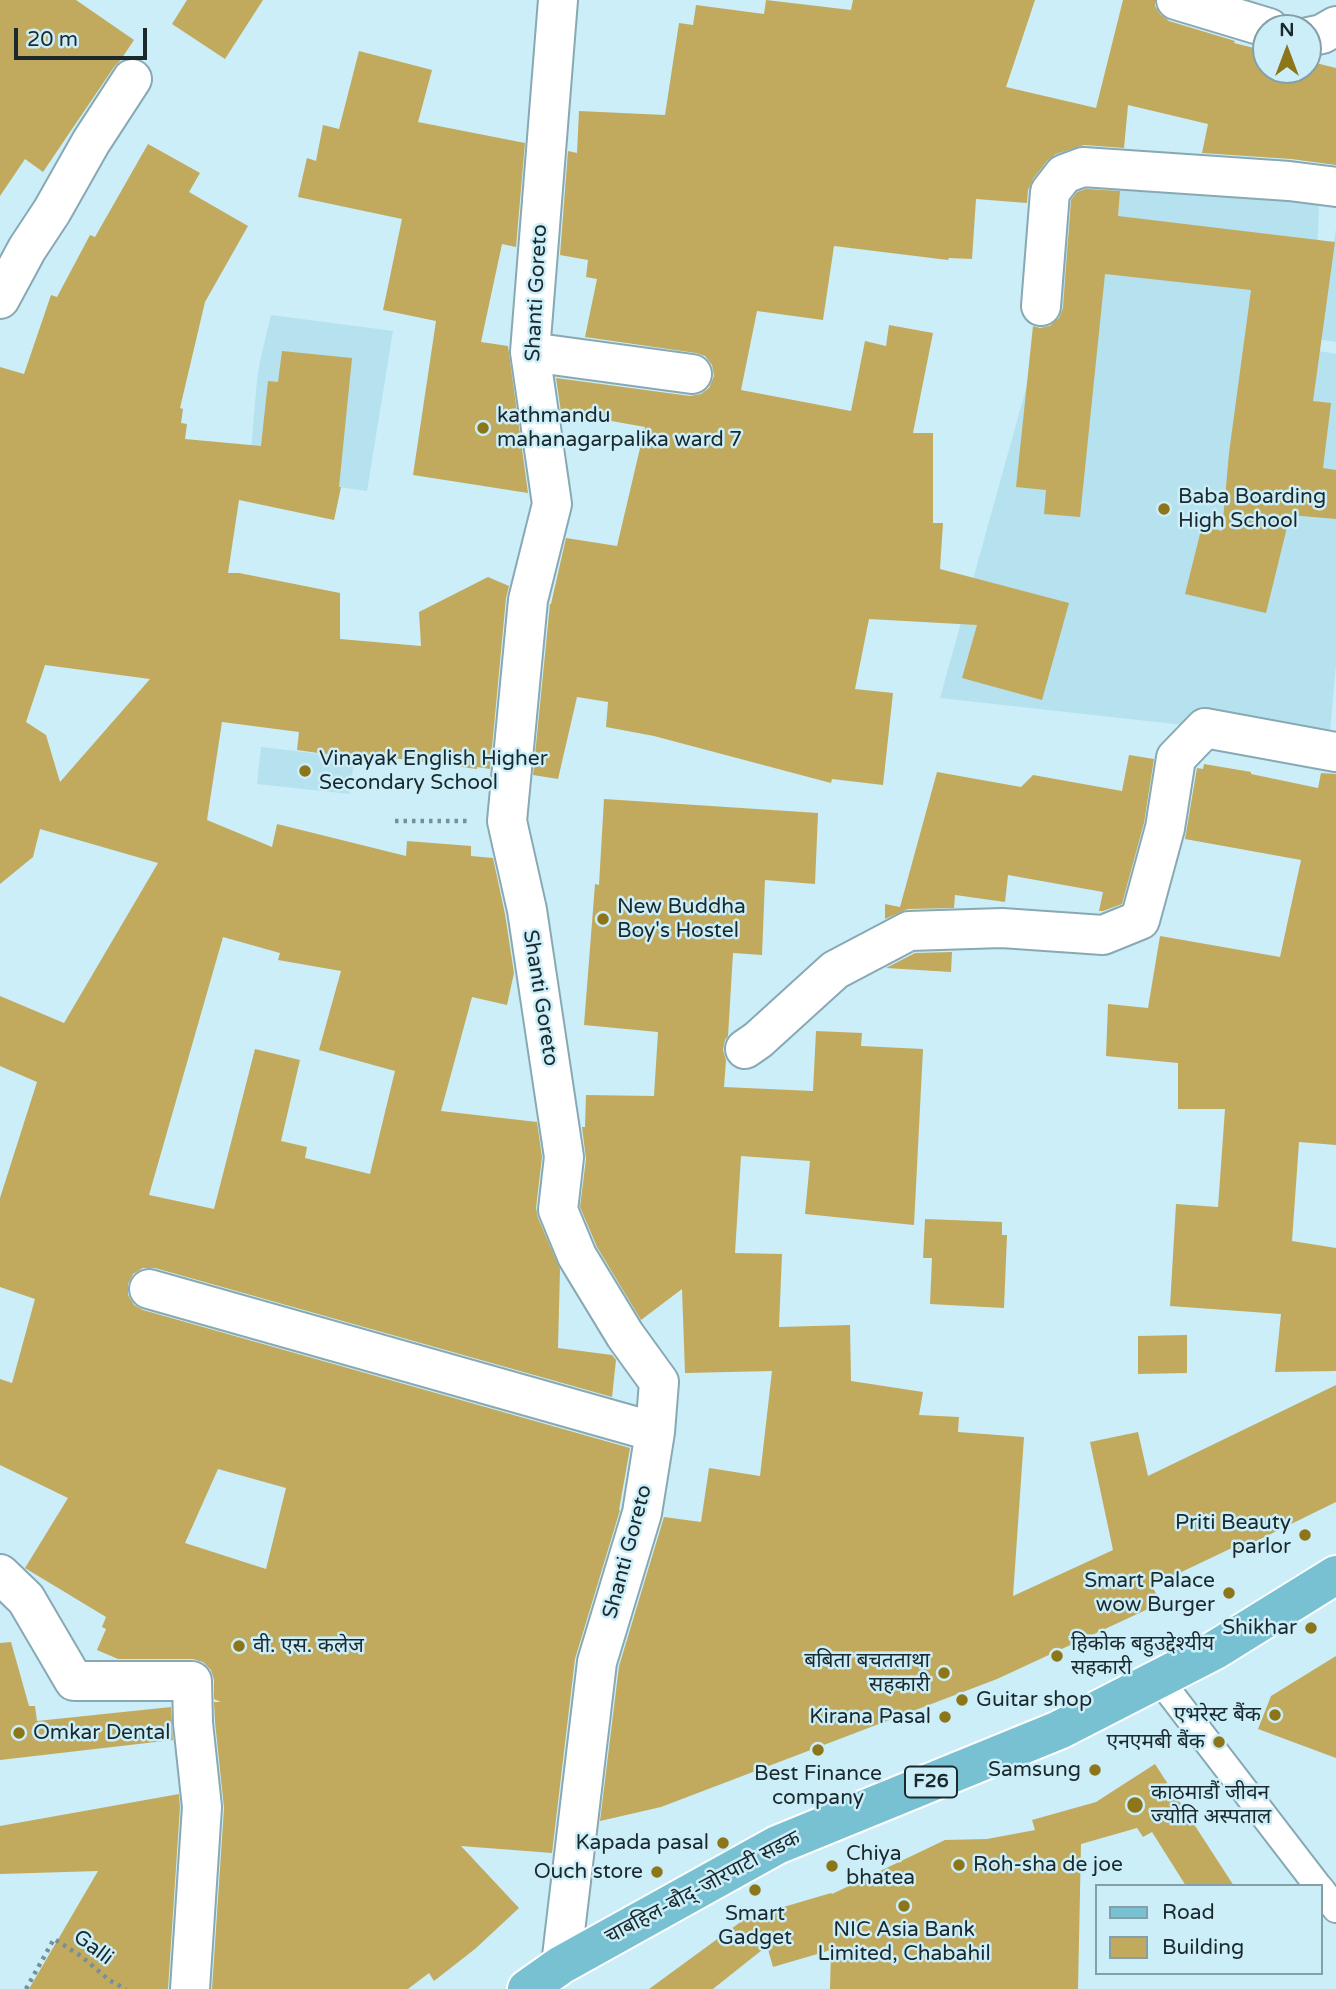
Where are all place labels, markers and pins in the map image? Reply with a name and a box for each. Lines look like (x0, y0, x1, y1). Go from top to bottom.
place label: kathmandu mahanagarpalika ward 7 (497, 403, 742, 453)
marker: kathmandu mahanagarpalika ward 7 (475, 420, 491, 436)
place label: Baba Boarding High School (1178, 484, 1326, 534)
marker: Baba Boarding High School (1156, 501, 1172, 517)
place label: Vinayak English Higher Secondary School (319, 746, 548, 796)
marker: Vinayak English Higher Secondary School (297, 763, 313, 779)
place label: New Buddha Boy's Hostel (617, 894, 746, 944)
marker: New Buddha Boy's Hostel (595, 911, 611, 927)
place label: Priti Beauty parlor (1175, 1510, 1291, 1560)
marker: Priti Beauty parlor (1297, 1527, 1313, 1543)
place label: Smart Palace wow Burger (1084, 1568, 1215, 1618)
marker: Smart Palace wow Burger (1221, 1585, 1237, 1601)
place label: Shikhar (1222, 1615, 1297, 1641)
marker: Shikhar (1303, 1620, 1319, 1636)
place label: हिकोक बहुउद्देश्यीय सहकारी (1071, 1631, 1214, 1681)
place label: वी. एस. कलेज (253, 1633, 364, 1659)
marker: वी. एस. कलेज (231, 1638, 247, 1654)
place label: बबिता बचतताथा सहकारी (804, 1648, 930, 1698)
marker: हिकोक बहुउद्देश्यीय सहकारी (1049, 1648, 1065, 1664)
marker: बबिता बचतताथा सहकारी (936, 1665, 952, 1681)
place label: Guitar shop (976, 1687, 1092, 1713)
marker: Guitar shop (954, 1692, 970, 1708)
place label: एभरेस्ट बैंक (1174, 1702, 1261, 1728)
place label: Kirana Pasal (809, 1704, 931, 1730)
marker: एभरेस्ट बैंक (1267, 1707, 1283, 1723)
marker: Kirana Pasal (937, 1709, 953, 1725)
place label: Omkar Dental (33, 1720, 171, 1746)
marker: Omkar Dental (11, 1725, 27, 1741)
place label: एनएमबी बैंक (1107, 1729, 1205, 1755)
marker: एनएमबी बैंक (1211, 1734, 1227, 1750)
marker: Best Finance company (810, 1742, 826, 1758)
place label: Samsung (988, 1757, 1081, 1783)
place label: Best Finance company (754, 1761, 882, 1811)
marker: Samsung (1087, 1762, 1103, 1778)
place label: काठमाडौं जीवन ज्योति अस्पताल (1151, 1780, 1271, 1830)
marker: काठमाडौं जीवन ज्योति अस्पताल (1125, 1795, 1145, 1815)
place label: Kapada pasal (575, 1830, 709, 1856)
marker: Kapada pasal (715, 1835, 731, 1851)
place label: Chiya bhatea (846, 1841, 915, 1891)
place label: Roh-sha de joe (973, 1852, 1123, 1878)
marker: Roh-sha de joe (951, 1857, 967, 1873)
marker: Chiya bhatea (824, 1858, 840, 1874)
place label: Ouch store (534, 1859, 643, 1885)
marker: Ouch store (649, 1864, 665, 1880)
marker: Smart Gadget (747, 1882, 763, 1898)
marker: NIC Asia Bank Limited, Chabahil (896, 1898, 912, 1914)
place label: Smart Gadget (718, 1901, 792, 1951)
place label: NIC Asia Bank Limited, Chabahil (817, 1917, 991, 1967)

